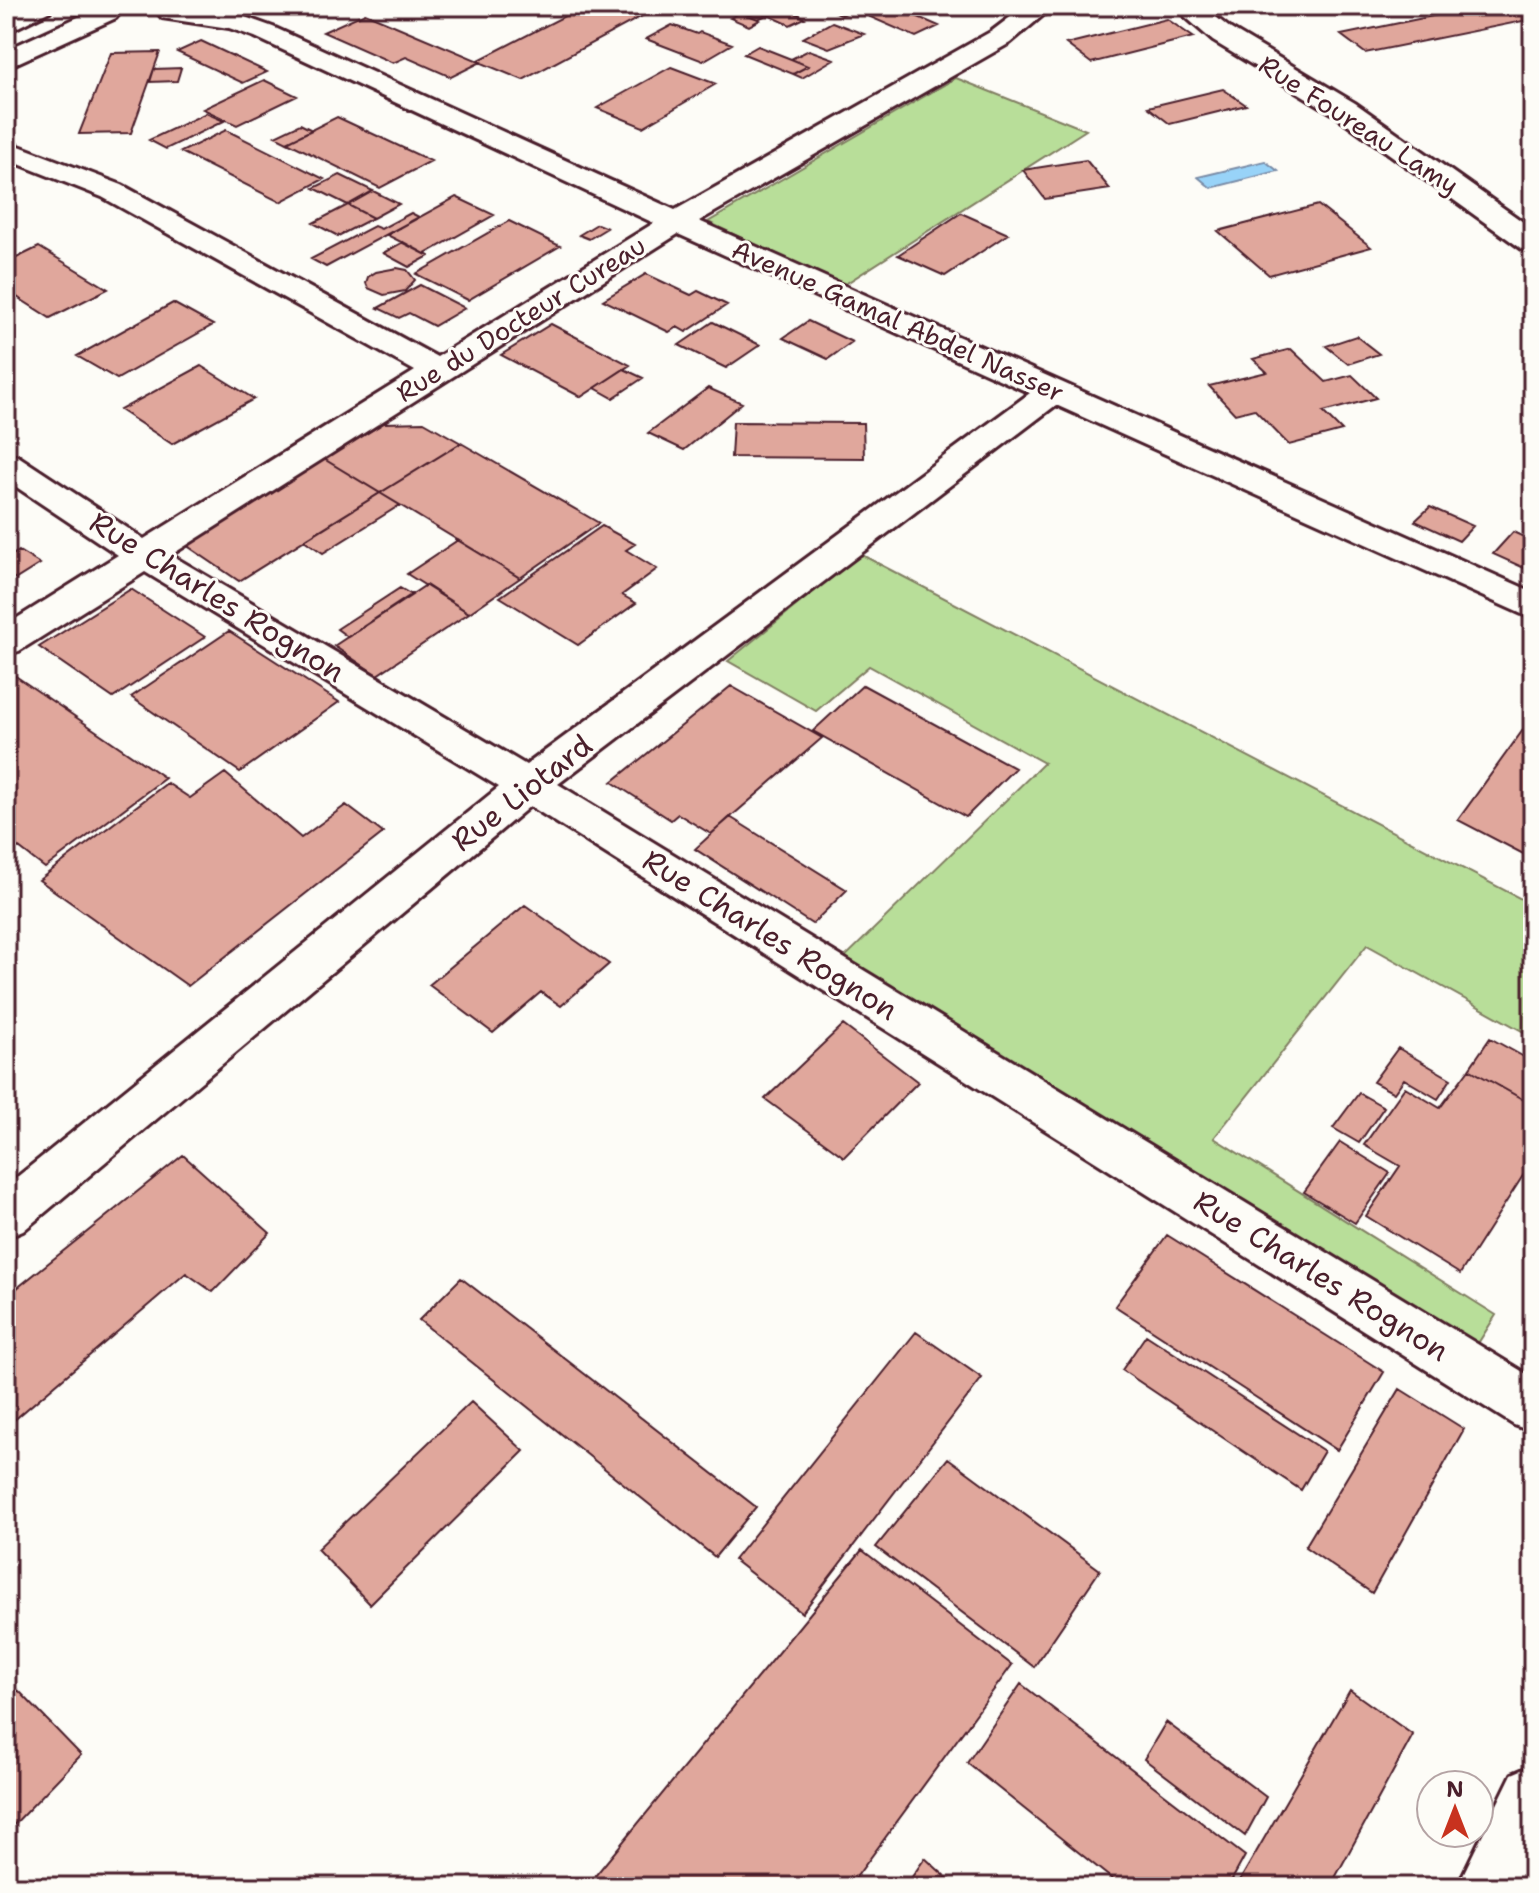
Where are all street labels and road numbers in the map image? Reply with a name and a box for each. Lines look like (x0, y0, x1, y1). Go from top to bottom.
street label: Rue Foureau Lamy (1252, 47, 1466, 202)
street label: Rue du Docteur Cureau (389, 227, 652, 410)
street label: Avenue Gamal Abdel Nasser (727, 231, 1070, 410)
street label: Rue Charles Rognon (82, 501, 353, 692)
street label: Rue Liotard (443, 725, 601, 861)
street label: Rue Charles Rognon (635, 839, 906, 1030)
street label: Rue Charles Rognon (1186, 1180, 1457, 1371)

